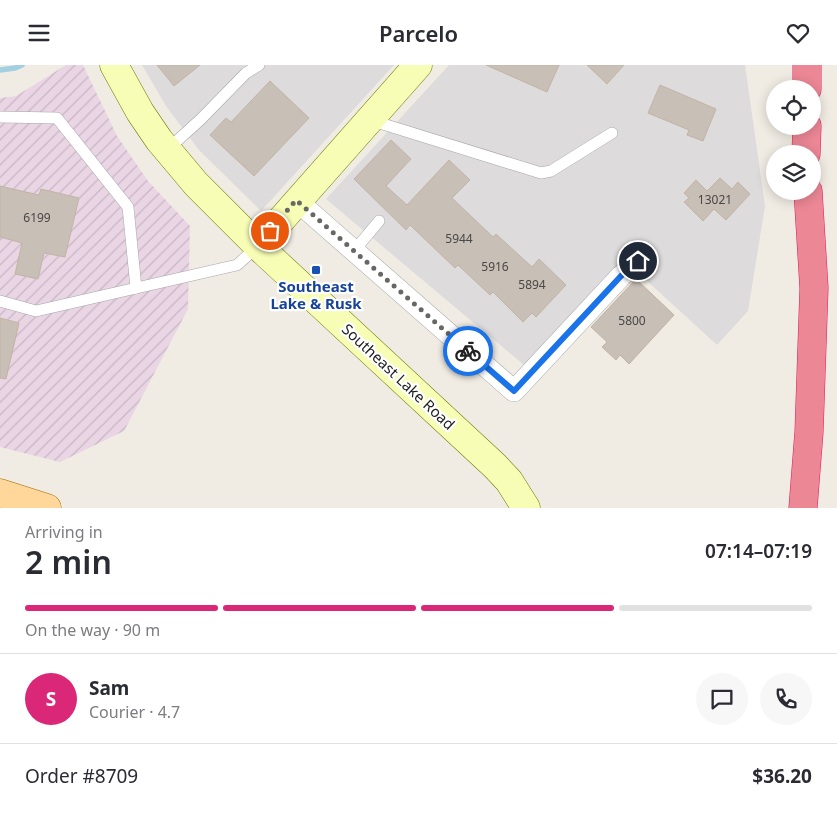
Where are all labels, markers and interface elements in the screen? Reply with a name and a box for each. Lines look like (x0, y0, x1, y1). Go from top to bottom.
text: Parcelo (379, 18, 458, 48)
icon: menu (25, 19, 53, 47)
icon: heart (784, 19, 812, 47)
map controls (766, 80, 821, 200)
button: locate (766, 80, 821, 135)
button: layers (766, 145, 821, 200)
house number: 13021 (698, 191, 732, 208)
house number: 6199 (23, 209, 51, 226)
pin (249, 210, 291, 252)
icon: bag (256, 217, 284, 245)
house number: 5944 (445, 230, 473, 247)
pin (617, 240, 659, 282)
icon: home (624, 247, 652, 275)
house number: 5916 (481, 258, 509, 275)
marker: Southeast Lake & Rusk (310, 264, 322, 276)
place label: Southeast Lake & Rusk (270, 276, 362, 313)
house number: 5894 (518, 276, 546, 293)
house number: 5800 (618, 312, 646, 329)
street label: Southeast Lake Road (338, 319, 459, 434)
courier (443, 326, 493, 376)
icon: bike (454, 337, 482, 365)
text: Arriving in (25, 521, 103, 543)
text: 07:14–07:19 (705, 538, 812, 564)
text: 2 min (25, 540, 112, 583)
text: On the way · 90 m (25, 619, 160, 641)
button: chat (696, 673, 748, 725)
button: phone (760, 673, 812, 725)
text: Sam (89, 675, 129, 701)
text: S (46, 686, 56, 712)
text: Courier · 4.7 (89, 701, 180, 723)
text: Order #8709 (25, 763, 138, 789)
text: $36.20 (752, 763, 812, 789)

